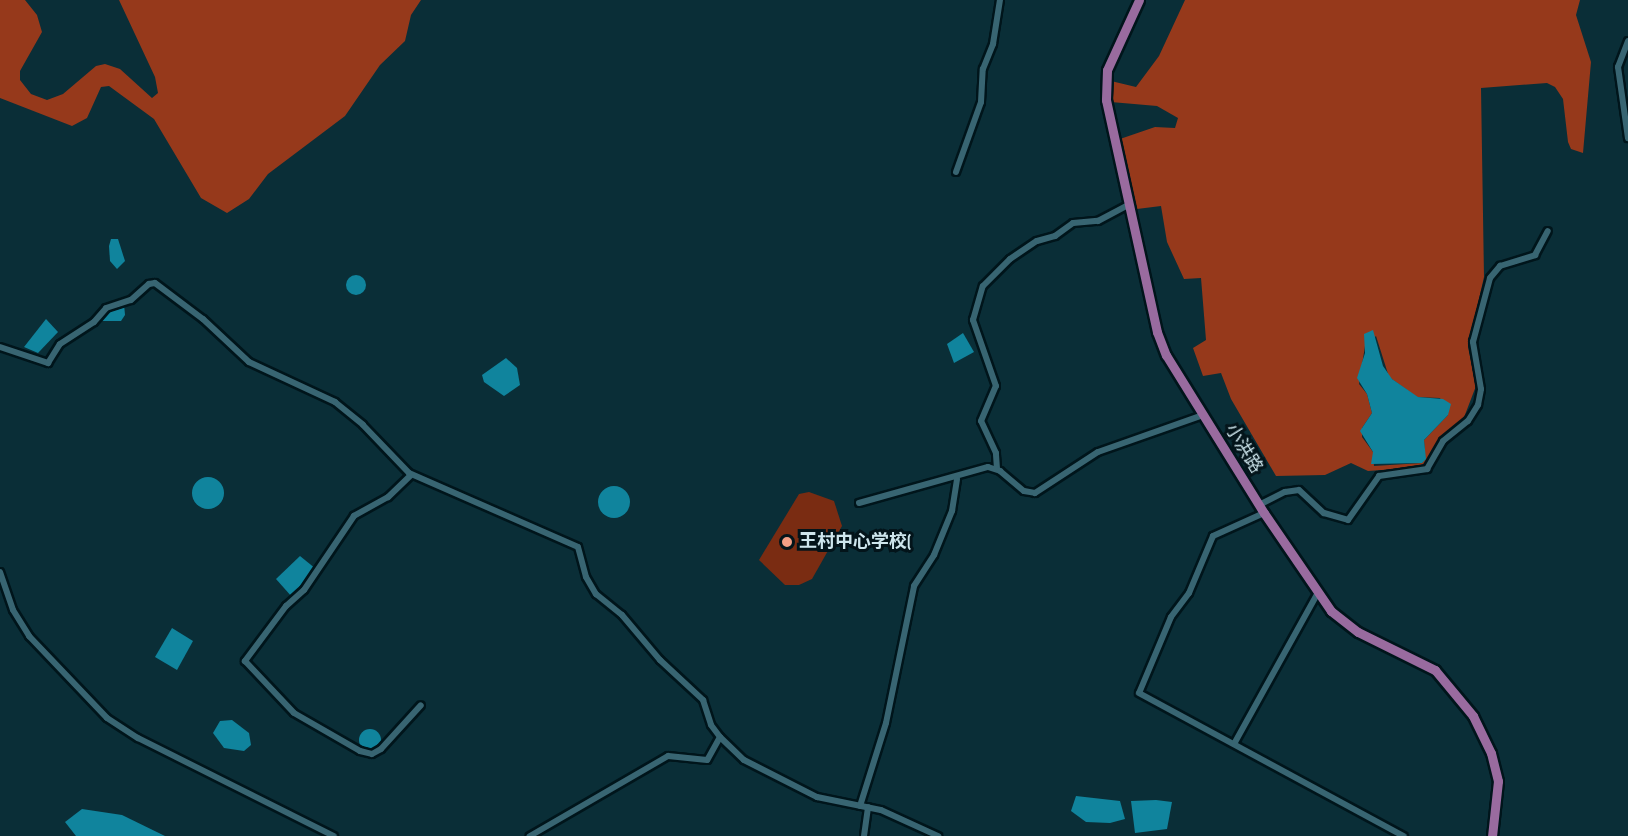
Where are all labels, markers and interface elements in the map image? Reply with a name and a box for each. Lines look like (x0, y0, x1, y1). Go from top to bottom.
street label: 小洪路 (1220, 420, 1266, 478)
place label: 王村中心学校( (799, 531, 911, 553)
marker: 王村中心学校( (780, 535, 794, 549)

